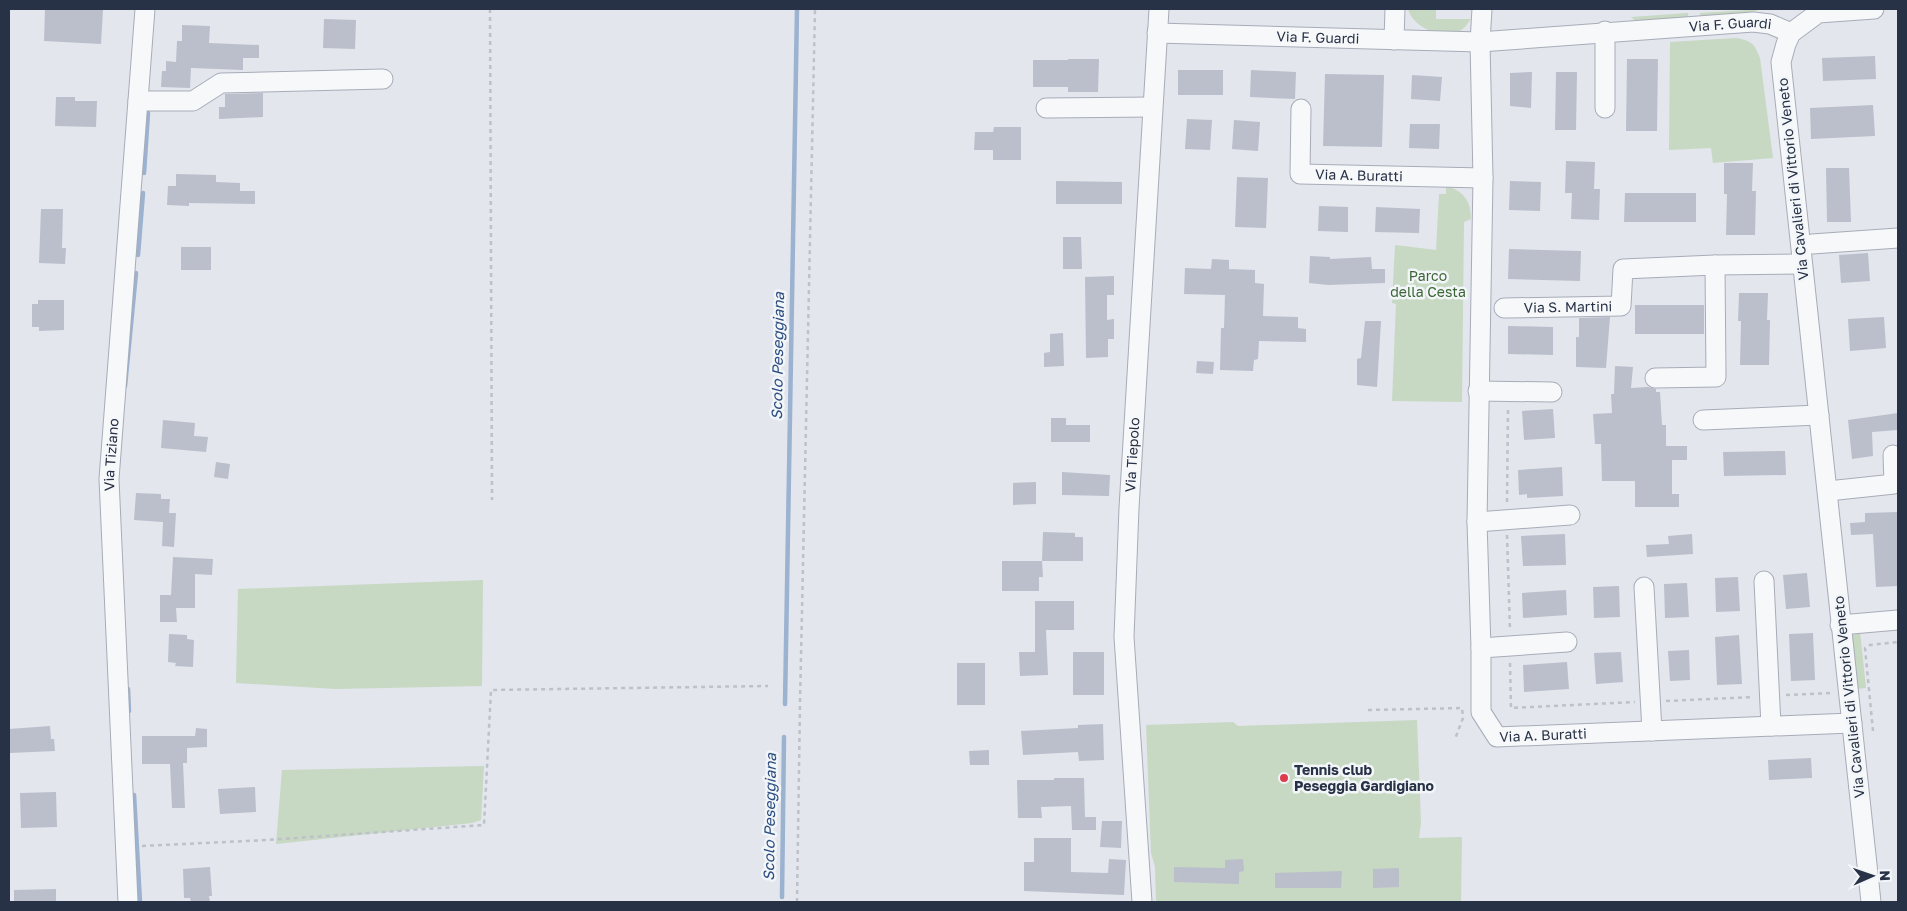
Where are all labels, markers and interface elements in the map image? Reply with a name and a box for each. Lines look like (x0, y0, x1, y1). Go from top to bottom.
street label: Via F. Guardi (1688, 13, 1773, 35)
street label: Via F. Guardi (1276, 27, 1360, 47)
street label: Via Cavalieri di Vittorio Veneto (1773, 77, 1812, 281)
street label: Via A. Buratti (1315, 165, 1403, 184)
park label: Parco della Cesta (1390, 267, 1466, 300)
water label: Scolo Peseggiana (767, 291, 788, 420)
street label: Via S. Martini (1524, 297, 1612, 316)
street label: Via Tiziano (100, 417, 122, 491)
street label: Via Tiepolo (1121, 417, 1142, 493)
street label: Via Cavalieri di Vittorio Veneto (1829, 595, 1868, 799)
street label: Via A. Buratti (1499, 724, 1587, 745)
water label: Scolo Peseggiana (759, 752, 780, 881)
place label: Tennis club Peseggia Gardigiano (1294, 761, 1434, 794)
marker: Tennis club Peseggia Gardigiano (1278, 772, 1290, 784)
north arrow (1847, 851, 1897, 901)
text: N (1877, 870, 1894, 881)

